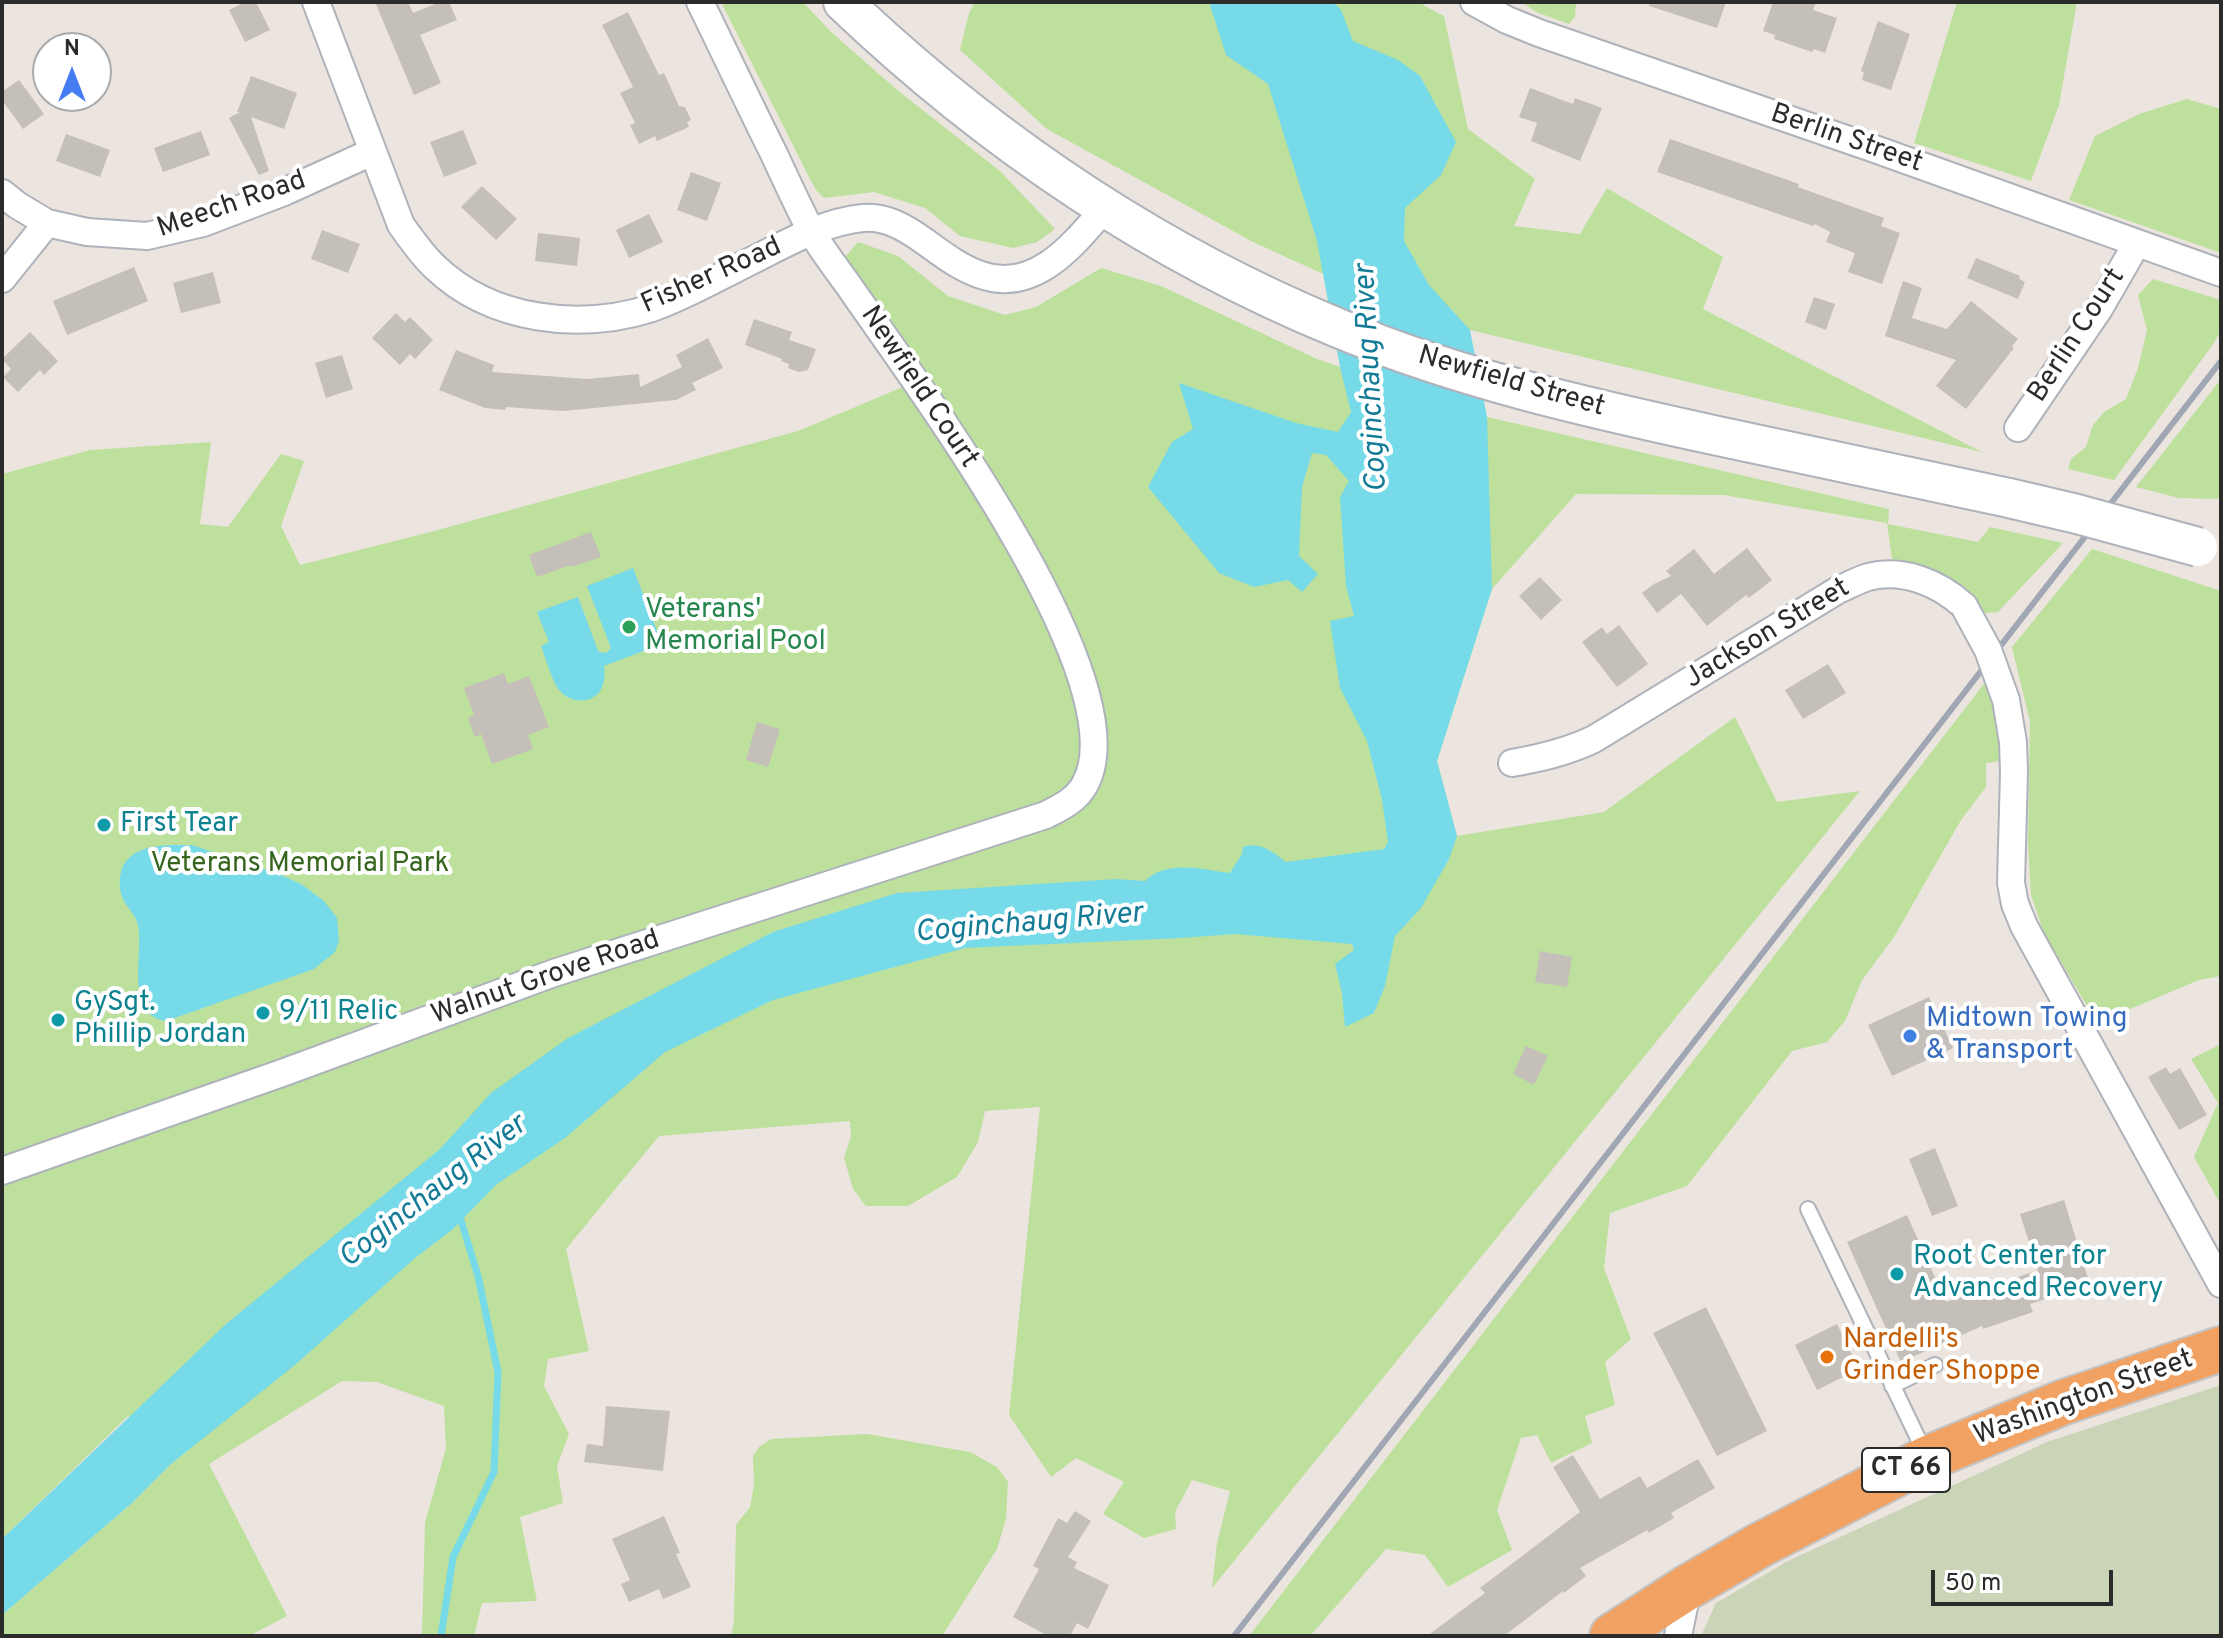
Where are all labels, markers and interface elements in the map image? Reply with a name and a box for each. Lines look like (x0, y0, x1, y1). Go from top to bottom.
north arrow (32, 32, 112, 112)
text: N (64, 36, 80, 63)
street label: Berlin Street (1766, 98, 1926, 182)
street label: Meech Road (153, 165, 311, 247)
street label: Fisher Road (637, 231, 787, 323)
water label: Coginchaug River (1349, 263, 1397, 493)
street label: Berlin Court (2022, 263, 2134, 409)
street label: Newfield Court (852, 301, 984, 475)
street label: Newfield Street (1414, 340, 1608, 426)
street label: Jackson Street (1679, 573, 1857, 697)
place label: Veterans' Memorial Pool (645, 594, 826, 660)
marker: Veterans' Memorial Pool (620, 618, 638, 636)
place label: First Tear (120, 808, 238, 842)
marker: First Tear (95, 816, 113, 834)
park label: Veterans Memorial Park (151, 848, 449, 882)
water label: Coginchaug River (914, 897, 1144, 953)
street label: Walnut Grove Road (427, 924, 665, 1034)
place label: GySgt. Phillip Jordan (74, 987, 246, 1053)
place label: 9/11 Relic (279, 996, 398, 1030)
place label: Midtown Towing & Transport (1926, 1003, 2128, 1069)
marker: 9/11 Relic (254, 1004, 272, 1022)
marker: GySgt. Phillip Jordan (49, 1011, 67, 1029)
marker: Midtown Towing & Transport (1901, 1027, 1919, 1045)
water label: Coginchaug River (333, 1109, 535, 1277)
place label: Root Center for Advanced Recovery (1913, 1241, 2163, 1307)
marker: Root Center for Advanced Recovery (1888, 1265, 1906, 1283)
place label: Nardelli's Grinder Shoppe (1843, 1324, 2040, 1390)
street label: Washington Street (1970, 1344, 2198, 1454)
marker: Nardelli's Grinder Shoppe (1818, 1348, 1836, 1366)
road number: CT 66 (1862, 1448, 1950, 1492)
scale bar (1935, 1554, 2117, 1604)
text: 50 m (1945, 1569, 2001, 1599)

